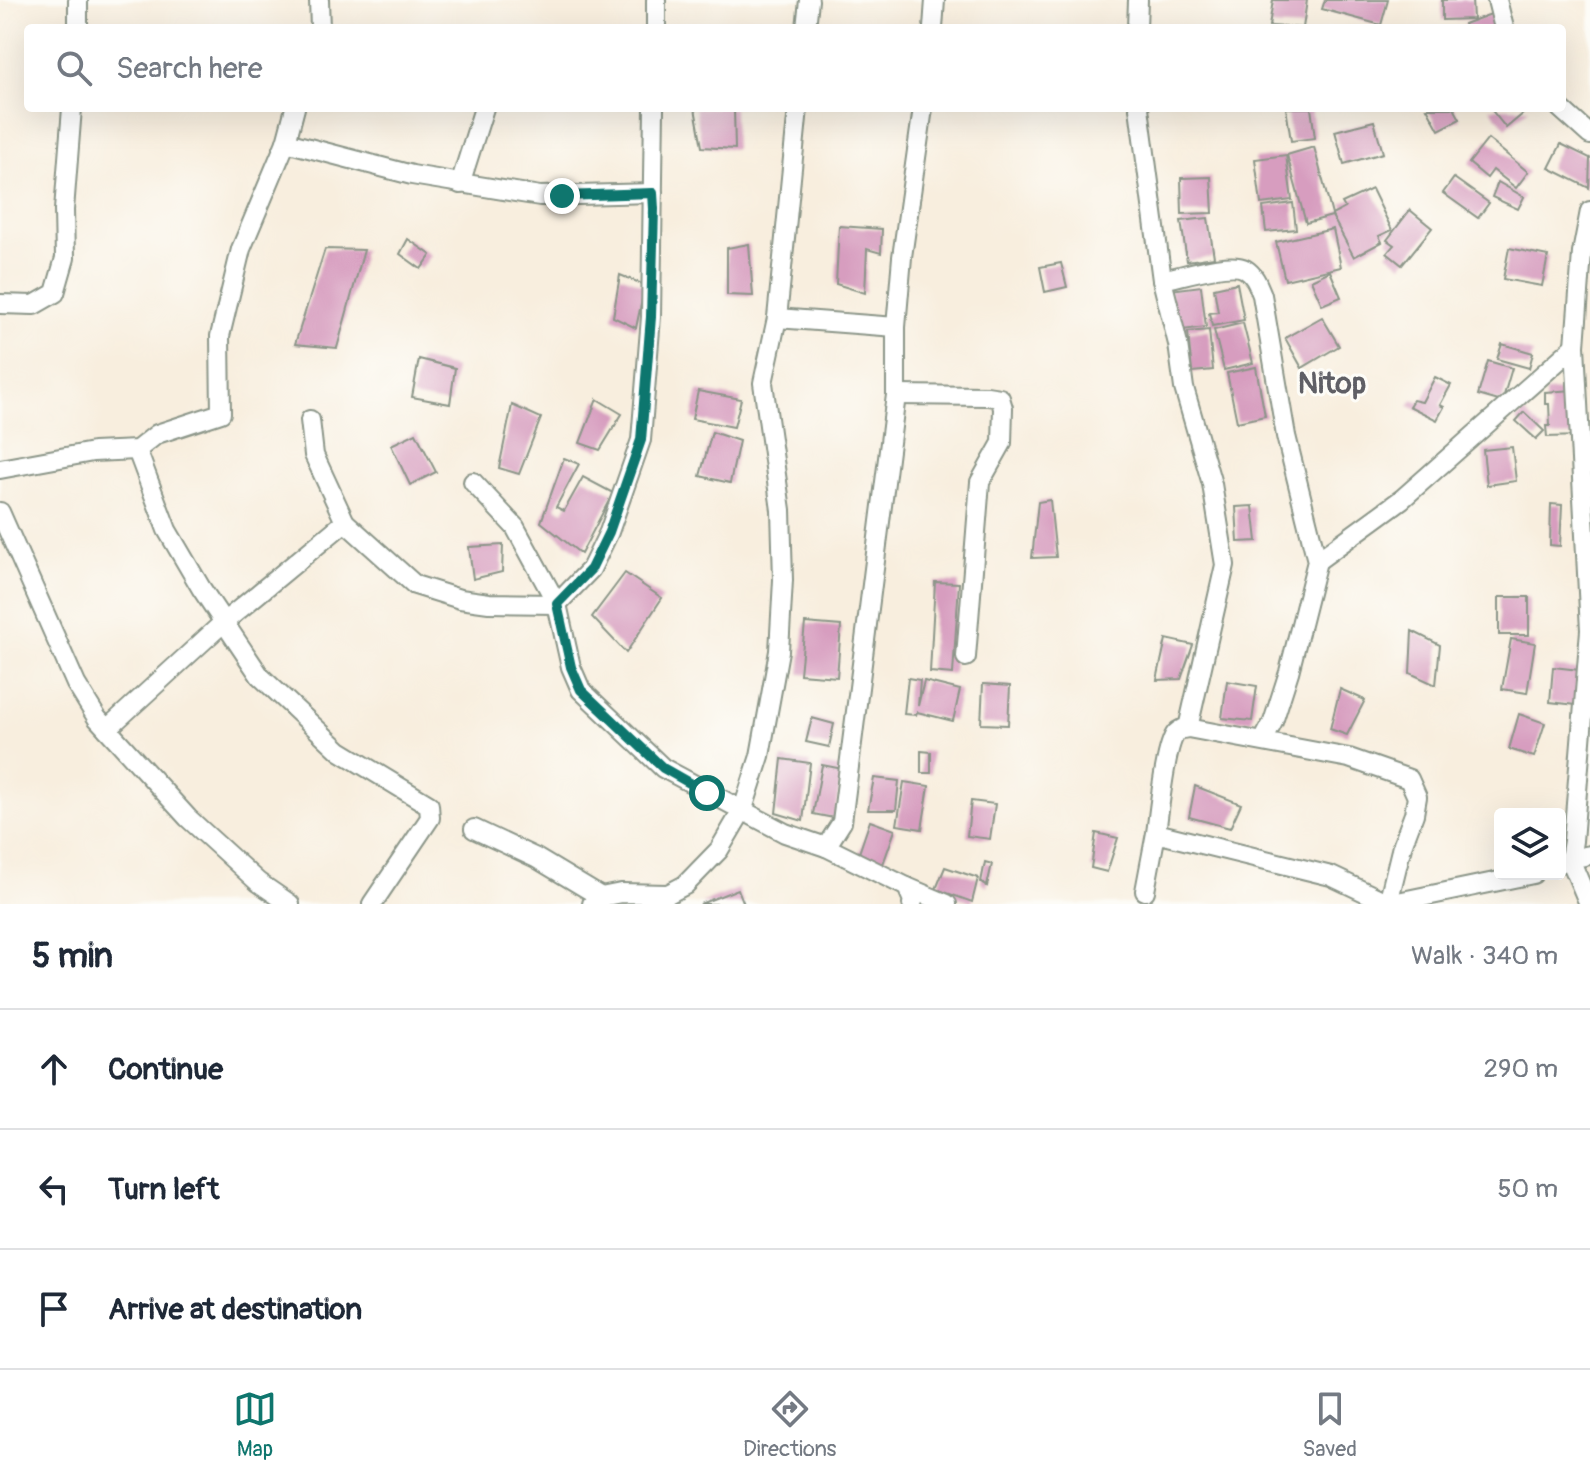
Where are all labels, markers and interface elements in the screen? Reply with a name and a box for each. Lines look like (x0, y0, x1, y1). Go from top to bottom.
search box (24, 24, 1566, 112)
icon: search (52, 46, 96, 90)
text: Search here (116, 50, 263, 87)
route end (544, 178, 580, 214)
district label: Nitop (1298, 365, 1366, 402)
route start (689, 775, 725, 811)
map controls (1494, 808, 1566, 880)
button: layers (1494, 808, 1566, 880)
text: 5 min (32, 935, 113, 978)
text: Walk · 340 m (1411, 940, 1558, 972)
icon: ahead (32, 1047, 76, 1091)
text: Continue (108, 1051, 223, 1088)
text: 290 m (1484, 1053, 1558, 1085)
icon: left (32, 1167, 76, 1211)
text: Turn left (108, 1171, 219, 1208)
text: 50 m (1497, 1173, 1558, 1205)
icon: arrive (32, 1287, 76, 1331)
text: Arrive at destination (108, 1291, 362, 1328)
tab: Map (233, 1387, 277, 1463)
tab: Directions (743, 1387, 836, 1463)
tab: Saved (1302, 1387, 1357, 1463)

